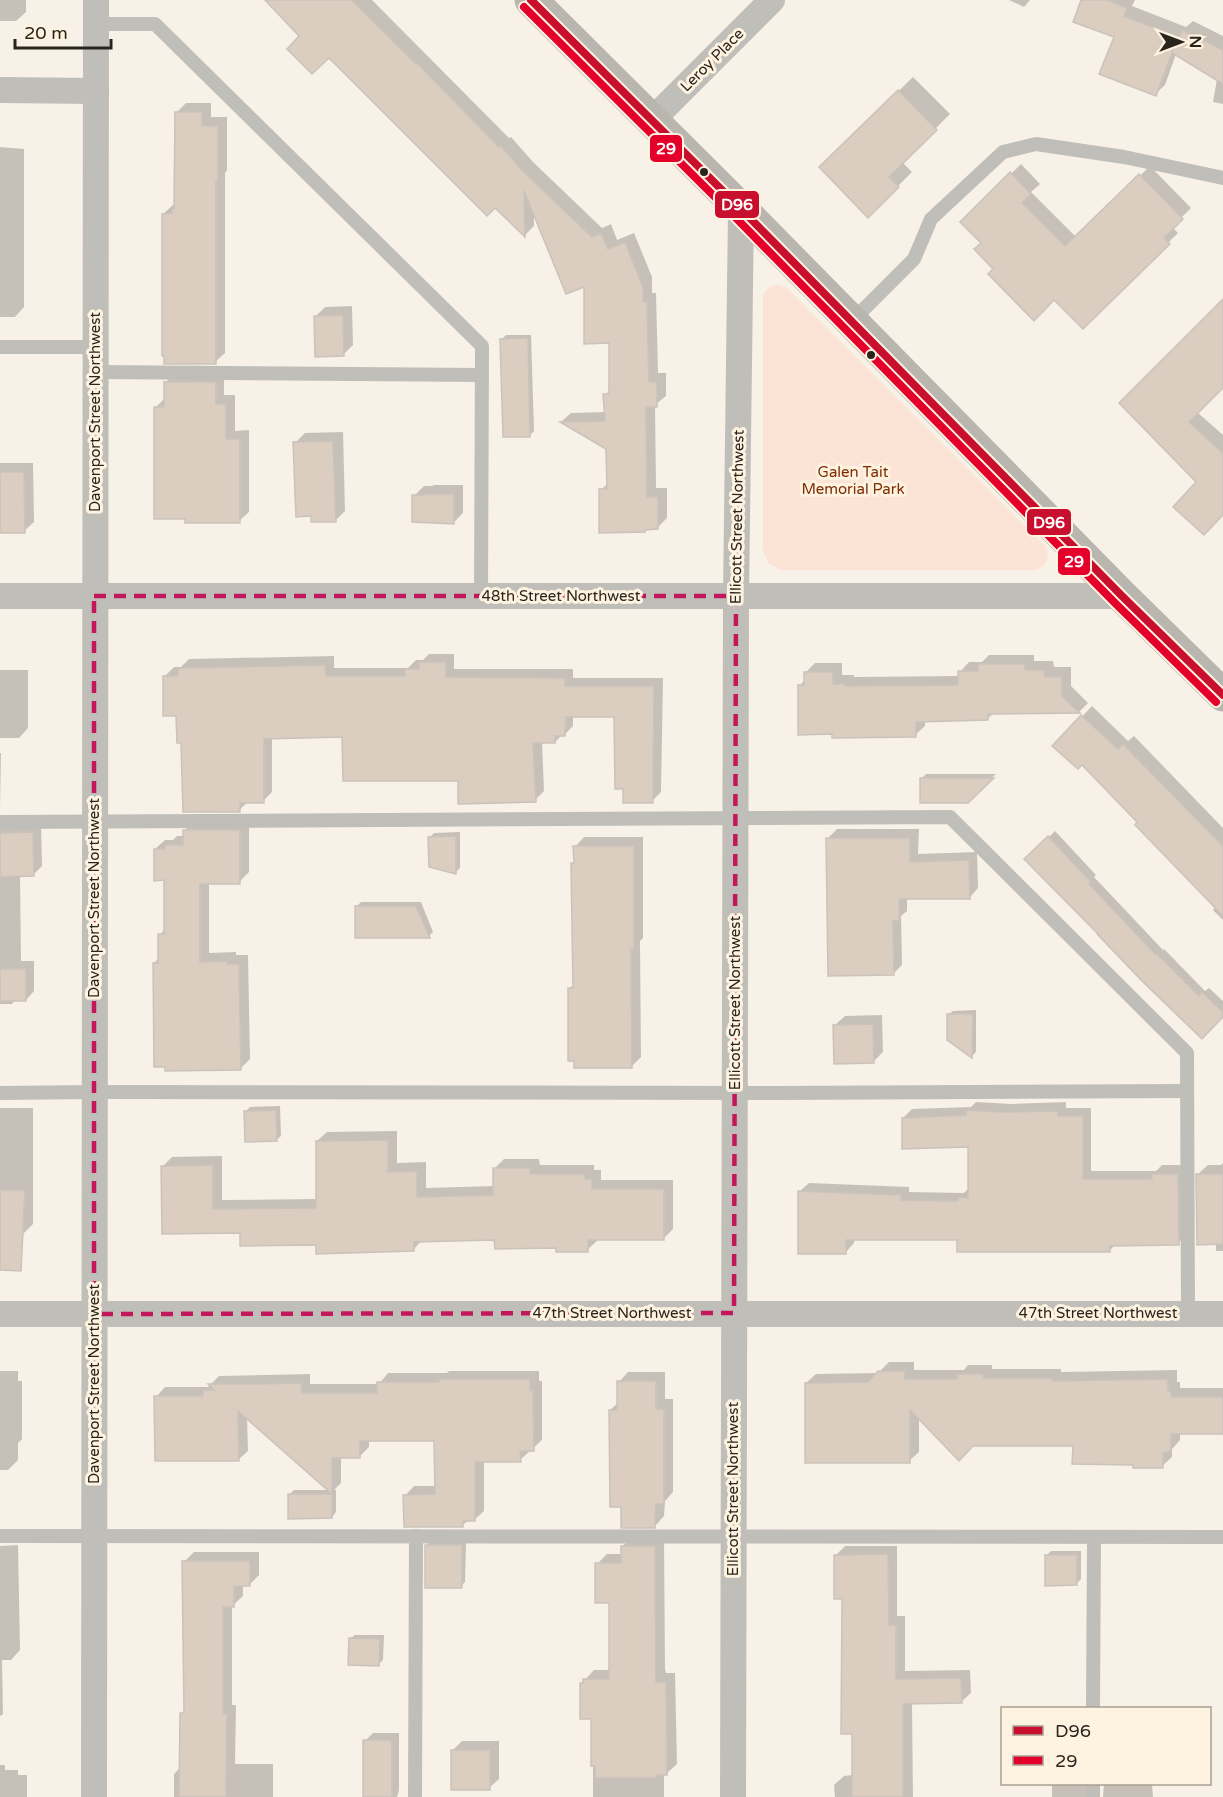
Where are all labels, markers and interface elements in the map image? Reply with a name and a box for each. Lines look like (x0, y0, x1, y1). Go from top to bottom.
scale bar (15, 12, 111, 50)
north arrow (1151, 12, 1211, 72)
text: 20 m (24, 22, 68, 44)
street label: Leroy Place (677, 25, 747, 95)
text: N (1185, 36, 1205, 48)
line badge: 29 (649, 134, 683, 163)
text: 29 (656, 139, 676, 159)
unlabelled marker (698, 166, 710, 178)
line badge: D96 (714, 190, 760, 219)
text: D96 (721, 195, 753, 215)
street label: Davenport Street Northwest (86, 312, 104, 512)
unlabelled marker (865, 349, 877, 361)
street label: Ellicott Street Northwest (726, 429, 748, 604)
park label: Galen Tait Memorial Park (801, 463, 905, 498)
line badge: D96 (1026, 508, 1072, 536)
text: D96 (1033, 513, 1065, 533)
line badge: 29 (1057, 547, 1091, 576)
text: 29 (1064, 552, 1084, 572)
street label: 48th Street Northwest (482, 587, 641, 605)
street label: Davenport Street Northwest (85, 798, 103, 998)
street label: Ellicott Street Northwest (726, 915, 744, 1090)
street label: Davenport Street Northwest (85, 1284, 103, 1484)
street label: 47th Street Northwest (533, 1304, 692, 1322)
street label: 47th Street Northwest (1019, 1304, 1178, 1322)
street label: Ellicott Street Northwest (724, 1401, 742, 1576)
legend (1001, 1707, 1211, 1785)
text: D96 (1055, 1720, 1091, 1742)
text: 29 (1055, 1750, 1078, 1772)

